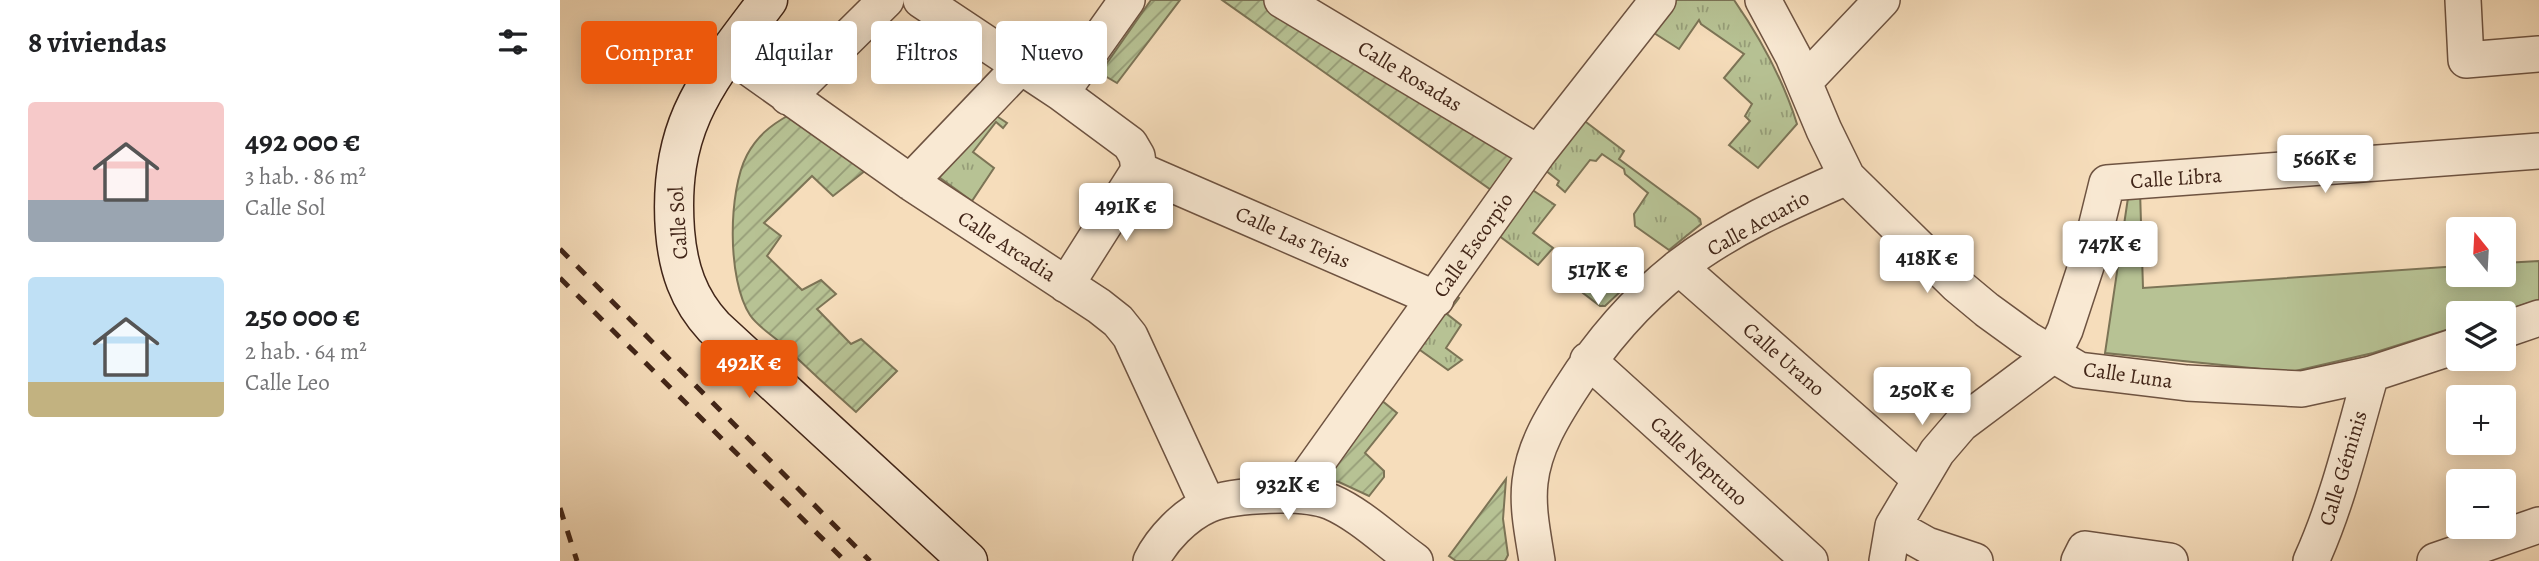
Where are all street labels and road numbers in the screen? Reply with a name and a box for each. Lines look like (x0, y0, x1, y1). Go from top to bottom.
street label: Calle Rosadas (1353, 34, 1467, 118)
street label: Calle Libra (2129, 161, 2223, 195)
street label: Calle Acuario (1702, 183, 1814, 263)
street label: Calle Sol (661, 186, 695, 260)
street label: Calle Escorpio (1426, 187, 1520, 303)
street label: Calle Las Tejas (1231, 199, 1355, 275)
street label: Calle Arcadia (952, 204, 1062, 288)
street label: Calle Urano (1737, 316, 1831, 402)
street label: Calle Luna (2081, 355, 2175, 395)
street label: Calle Géminis (2312, 407, 2374, 529)
street label: Calle Neptuno (1644, 410, 1754, 512)

